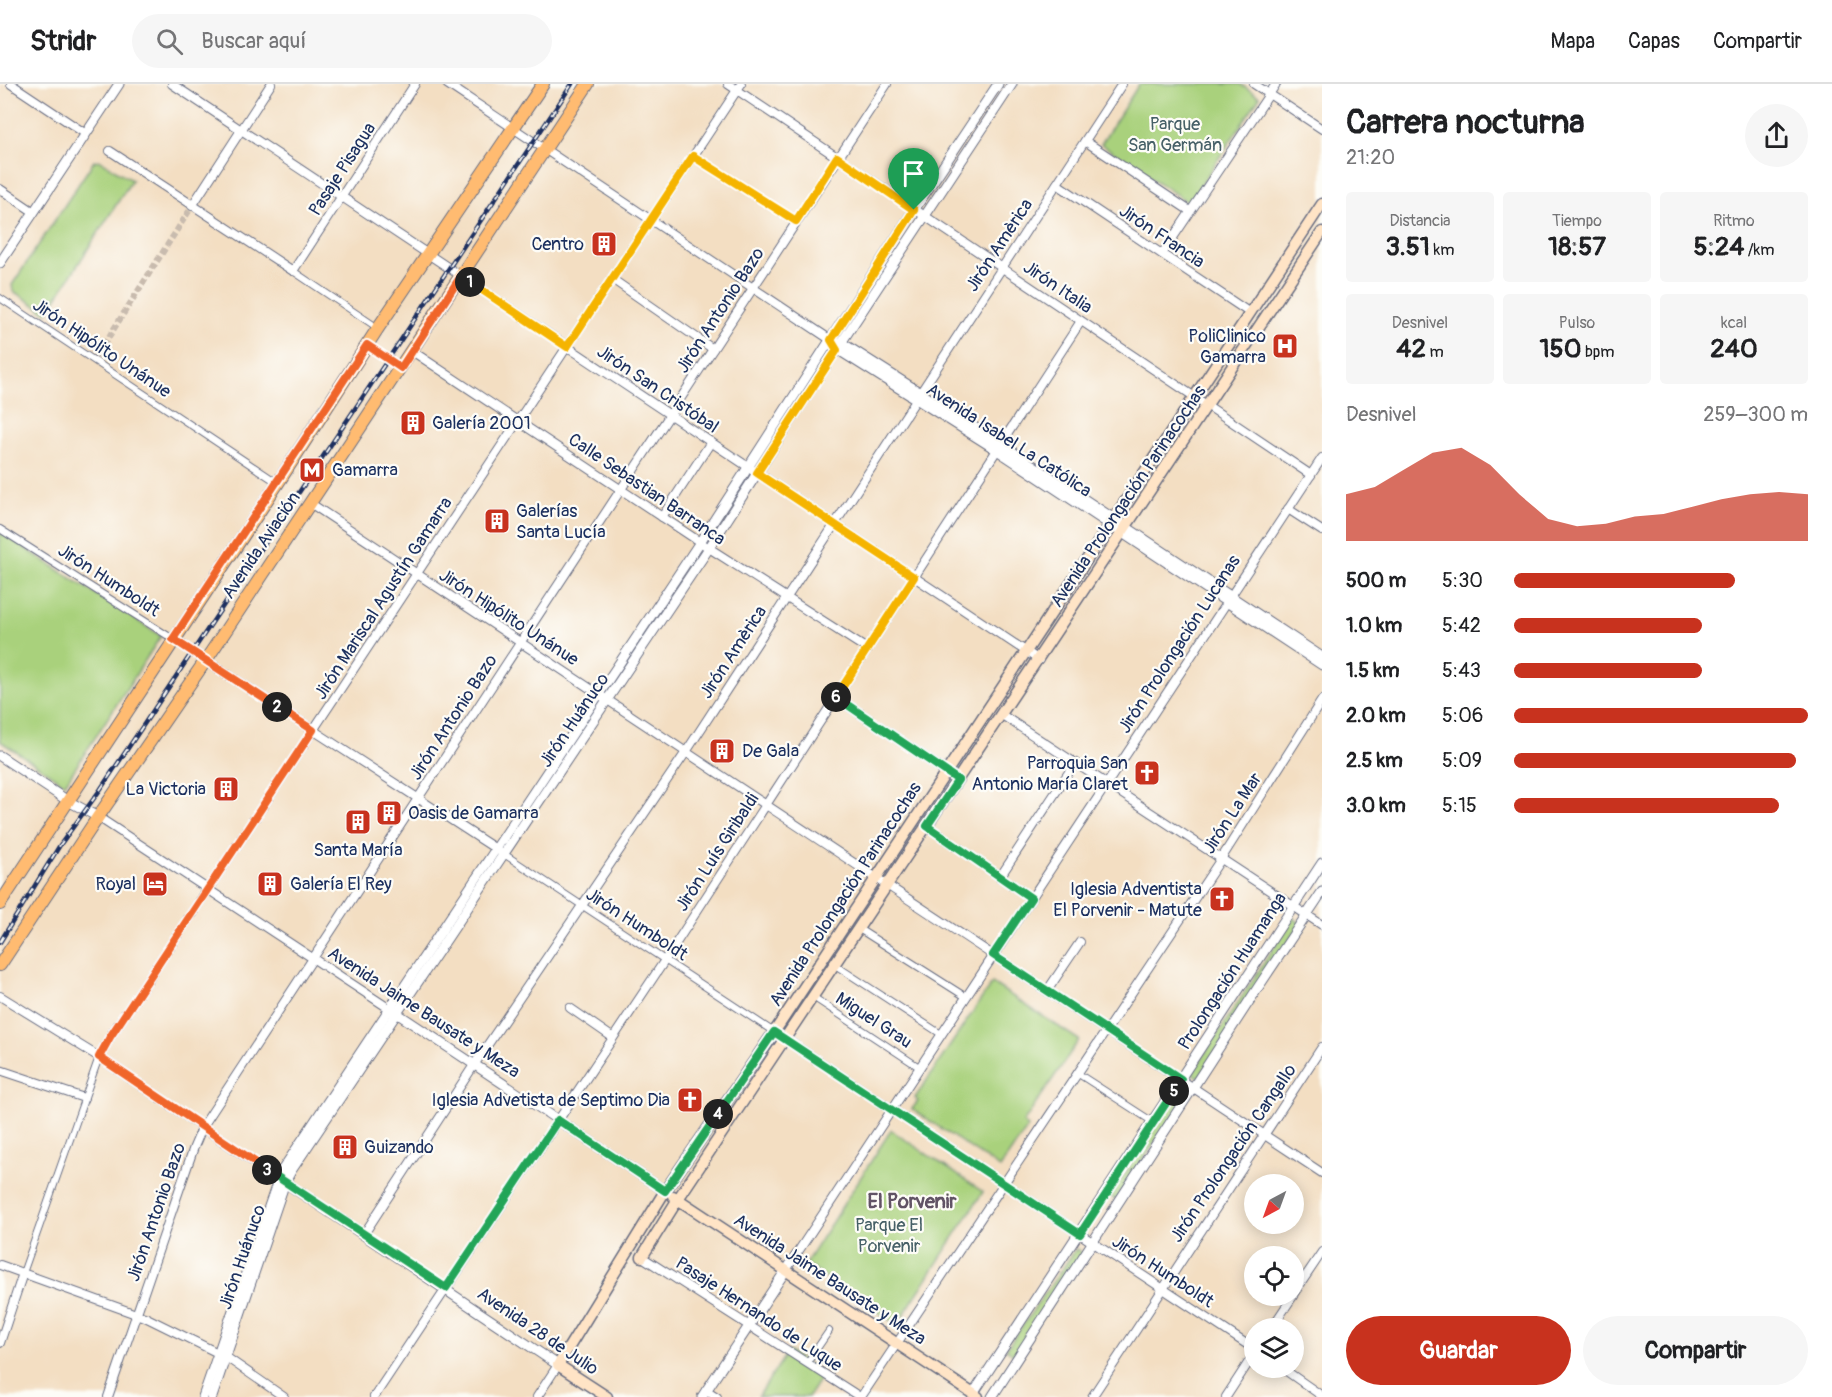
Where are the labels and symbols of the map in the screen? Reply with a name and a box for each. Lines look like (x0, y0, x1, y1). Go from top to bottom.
park label: Parque San Germán (1128, 113, 1222, 157)
street label: Pasaje Pisagua (304, 118, 381, 220)
pin (888, 148, 939, 210)
street label: Jirón Amèrica (961, 194, 1038, 296)
street label: Jirón Francia (1115, 199, 1209, 273)
building icon: Centro (589, 229, 619, 259)
place label: Centro (531, 233, 584, 256)
street label: Jirón Antonio Bazo (671, 243, 770, 377)
street label: Jirón Italia (1019, 256, 1097, 319)
pin: 1 (455, 267, 485, 297)
street label: Jirón Hipólito Unánue (28, 294, 175, 403)
place label: PoliClinico Gamarra (1188, 325, 1266, 369)
hospital icon: PoliClinico Gamarra (1270, 331, 1300, 361)
street label: Jirón San Cristóbal (592, 340, 723, 439)
street label: Avenida Isabel La Católica (922, 378, 1096, 503)
street label: Avenida Prolongación Parinacochas (1045, 381, 1212, 612)
building icon: Galería 2001 (398, 408, 428, 438)
place label: Galería 2001 (432, 412, 531, 435)
street label: Calle Sebastian Barranca (564, 428, 730, 551)
metro station icon: Gamarra (297, 455, 327, 485)
place label: Gamarra (332, 459, 398, 482)
street label: Avenida Aviación (217, 487, 306, 603)
street label: Jirón Mariscal Agustín Gamarra (309, 493, 458, 704)
place label: Galerías Santa Lucía (516, 500, 606, 544)
building icon: Galerías Santa Lucía (482, 506, 512, 536)
street label: Jirón Humboldt (53, 539, 165, 622)
street label: Jirón Prolongación Lucanas (1113, 551, 1246, 738)
street label: Jirón Hipólito Unánue (434, 564, 583, 671)
street label: Jirón Amèrica (695, 601, 772, 703)
street label: Jirón Antonio Bazo (404, 650, 503, 784)
street label: Jirón Huánuco (534, 668, 615, 772)
pin: 6 (821, 682, 851, 712)
pin: 2 (262, 692, 292, 722)
building icon: De Gala (707, 736, 737, 766)
place label: De Gala (742, 740, 799, 763)
place label: Parroquia San Antonio María Claret (972, 752, 1129, 796)
church icon: Parroquia San Antonio María Claret (1132, 758, 1162, 788)
street label: Jirón La Mar (1198, 768, 1268, 858)
building icon: La Victoria (211, 774, 241, 804)
place label: La Victoria (126, 778, 206, 801)
street label: Avenida Prolongación Parinacochas (764, 778, 927, 1011)
street label: Jirón Luís Giribaldi (671, 789, 764, 916)
building icon: Oasis de Gamarra (374, 798, 404, 828)
place label: Oasis de Gamarra (408, 802, 539, 825)
building icon: Santa María (343, 807, 373, 837)
place label: Santa María (313, 839, 403, 862)
hotel icon: Royal (140, 869, 170, 899)
building icon: Galería El Rey (255, 869, 285, 899)
place label: Royal (96, 873, 136, 896)
place label: Galería El Rey (290, 873, 392, 896)
place label: Iglesia Adventista El Porvenir - Matute (1053, 878, 1202, 922)
street label: Jirón Humboldt (581, 883, 693, 966)
church icon: Iglesia Adventista El Porvenir - Matute (1207, 884, 1237, 914)
street label: Prolongación Huamanga (1173, 888, 1292, 1054)
street label: Avenida Jaime Bausate y Meza (323, 942, 524, 1083)
street label: Miguel Grau (831, 987, 916, 1054)
street label: Jirón Prolongación Cangallo (1165, 1060, 1302, 1247)
pin: 5 (1159, 1076, 1189, 1106)
church icon: Iglesia Advetista de Septimo Dia (675, 1085, 705, 1115)
place label: Iglesia Advetista de Septimo Dia (432, 1089, 670, 1112)
pin: 4 (703, 1099, 733, 1129)
building icon: Guizando (330, 1132, 360, 1162)
place label: Guizando (364, 1136, 434, 1159)
street label: Jirón Antonio Bazo (122, 1139, 191, 1285)
pin: 3 (252, 1155, 282, 1185)
north arrow (1244, 1174, 1304, 1234)
district label: El Porvenir (868, 1189, 957, 1214)
street label: Jirón Huánuco (214, 1202, 271, 1312)
street label: Avenida Jaime Bausate y Meza (729, 1209, 930, 1350)
park label: Parque El Porvenir (855, 1214, 923, 1258)
street label: Jirón Humboldt (1107, 1230, 1219, 1313)
street label: Pasaje Hernando de Luque (671, 1252, 847, 1377)
street label: Avenida 28 de Julio (473, 1282, 603, 1381)

